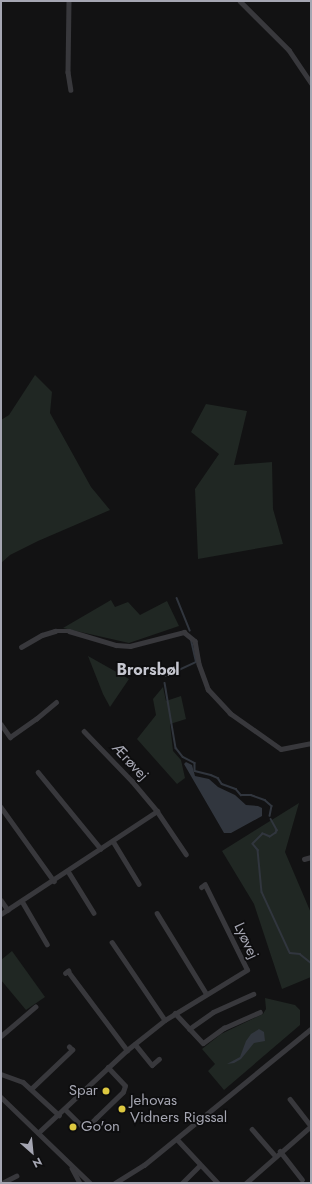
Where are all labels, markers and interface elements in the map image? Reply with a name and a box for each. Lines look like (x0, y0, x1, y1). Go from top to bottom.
district label: Brorsbøl (116, 660, 180, 680)
street label: Ærøvej (108, 739, 152, 785)
street label: Lyøvej (230, 920, 262, 962)
place label: Spar (69, 1082, 98, 1100)
marker: Spar (101, 1086, 111, 1096)
place label: Jehovas Vidners Rigssal (130, 1091, 227, 1126)
marker: Jehovas Vidners Rigssal (117, 1104, 127, 1114)
place label: Go'on (81, 1118, 120, 1136)
marker: Go'on (68, 1122, 78, 1132)
north arrow (12, 1132, 52, 1172)
text: N (30, 1154, 45, 1172)

